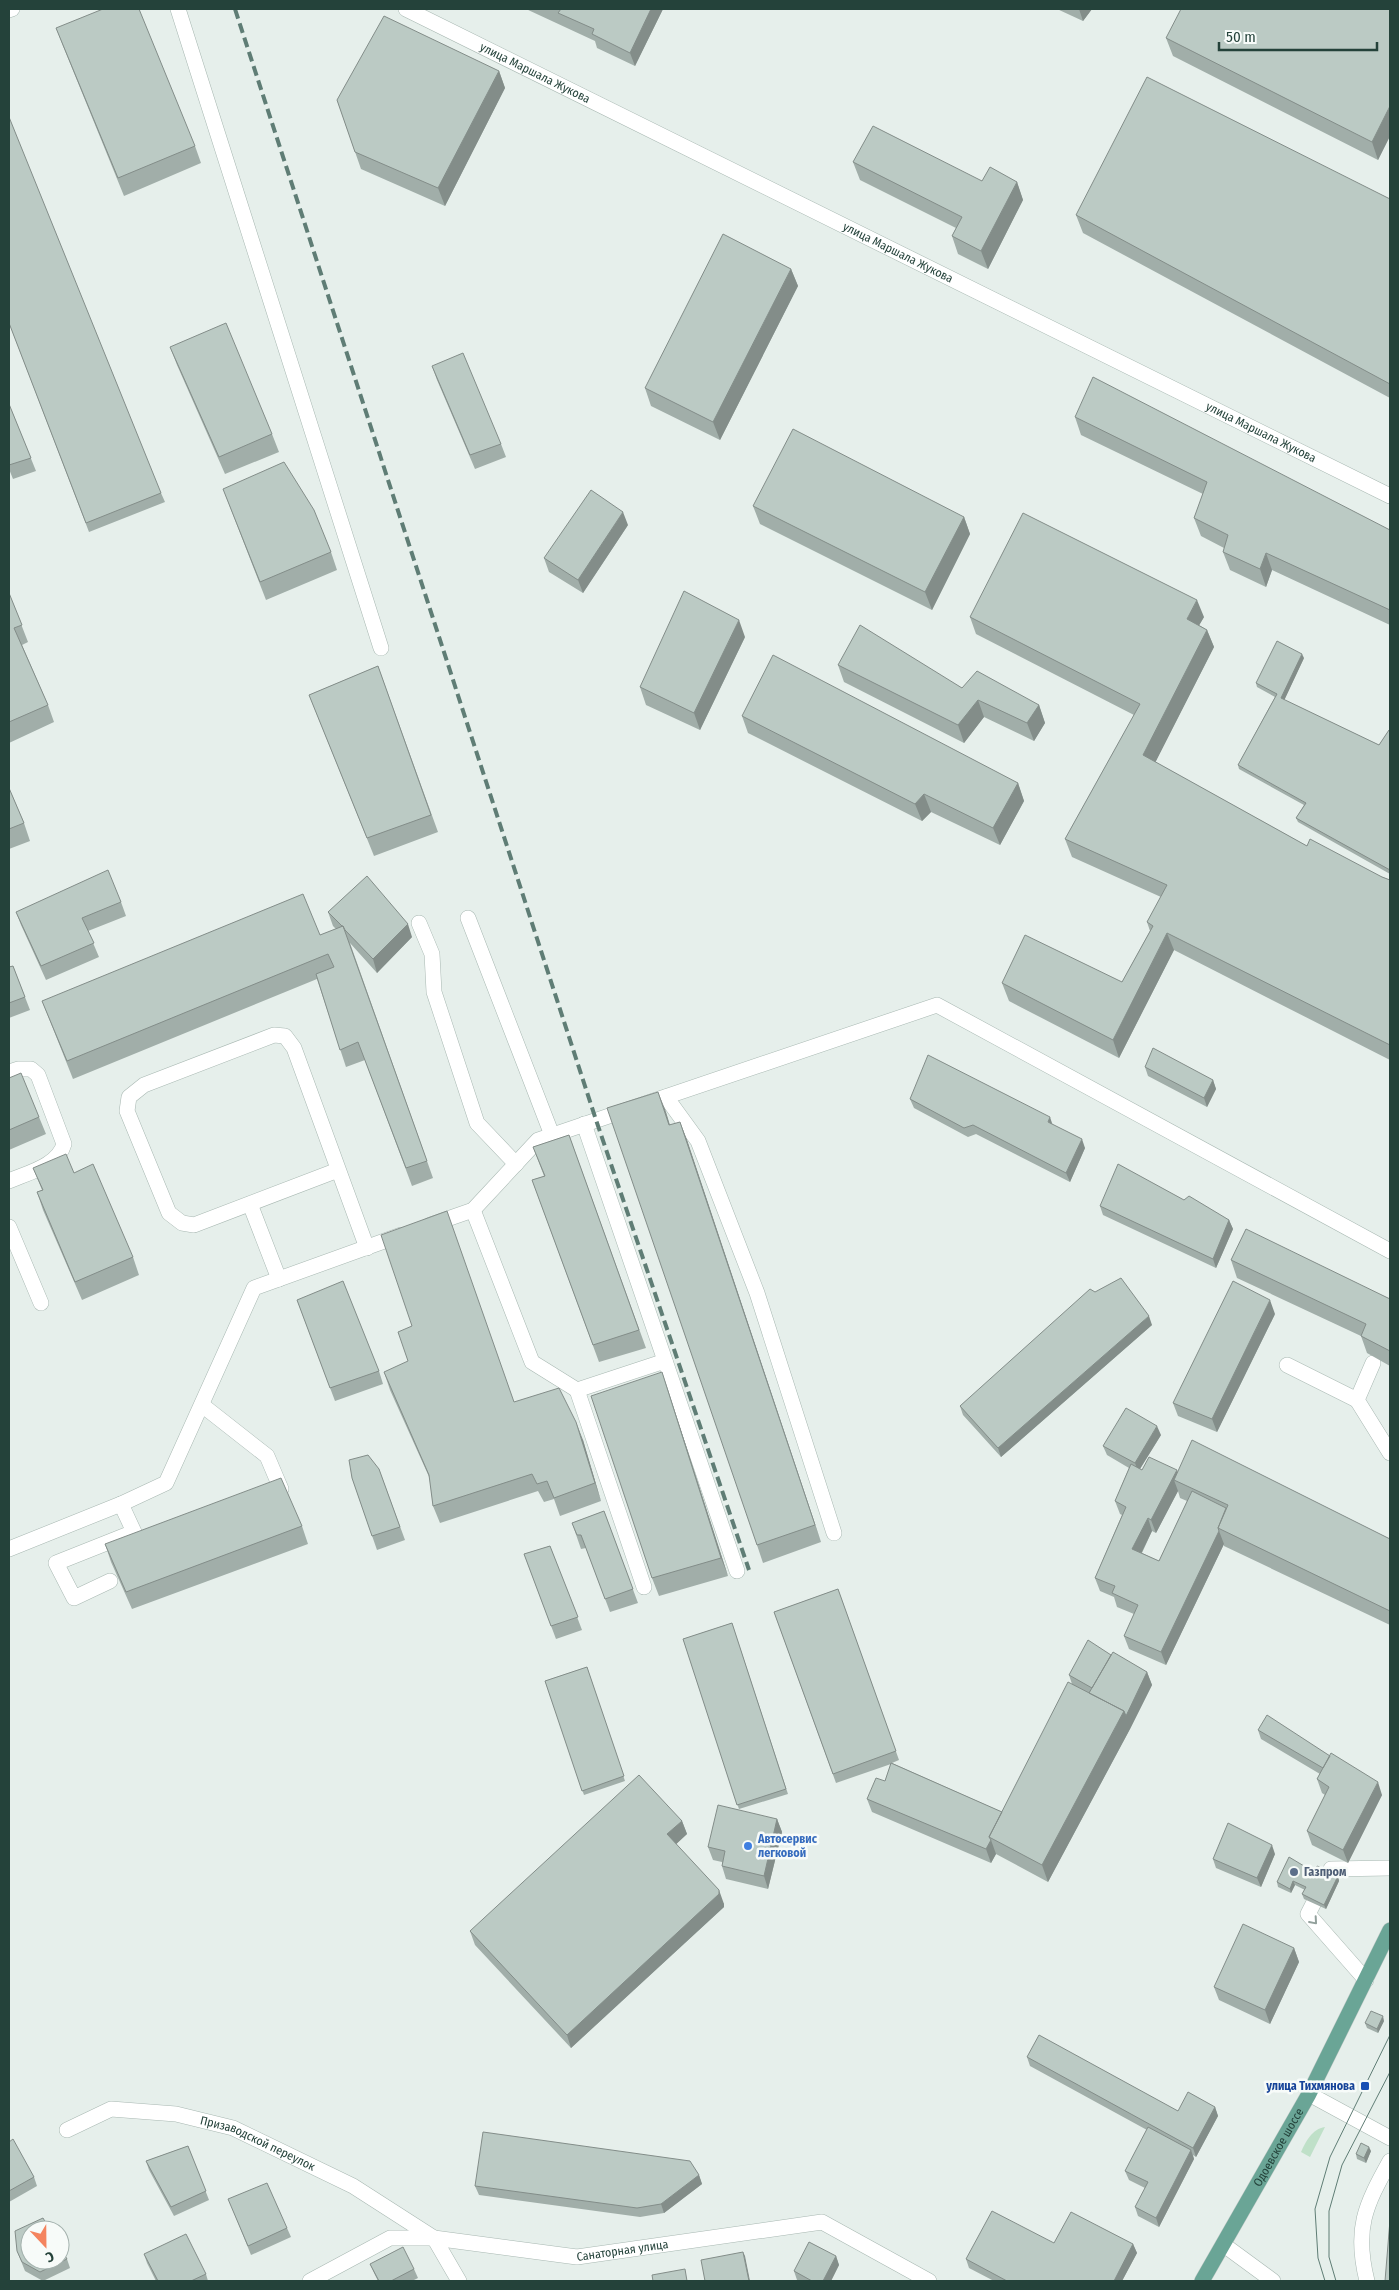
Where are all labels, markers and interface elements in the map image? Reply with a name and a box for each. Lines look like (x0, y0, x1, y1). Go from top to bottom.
scale bar (1219, 20, 1376, 52)
text: 50 m (1226, 28, 1256, 46)
street label: улица Маршала Жукова (478, 40, 592, 106)
street label: улица Маршала Жукова (841, 219, 955, 286)
street label: улица Маршала Жукова (1204, 399, 1318, 465)
place label: Автосервис легковой (757, 1832, 818, 1860)
marker: Автосервис легковой (742, 1840, 754, 1852)
place label: Газпром (1304, 1865, 1347, 1879)
marker: Газпром (1288, 1866, 1300, 1878)
one-way arrow (1309, 1915, 1318, 1924)
place label: улица Тихмянова (1265, 2079, 1355, 2093)
marker: улица Тихмянова (1359, 2080, 1371, 2092)
street label: Одоевское шоссе (1251, 2106, 1306, 2189)
street label: Призаводской переулок (199, 2113, 318, 2174)
north arrow (20, 2220, 70, 2270)
street label: Санаторная улица (576, 2237, 669, 2264)
text: С (42, 2247, 56, 2266)

